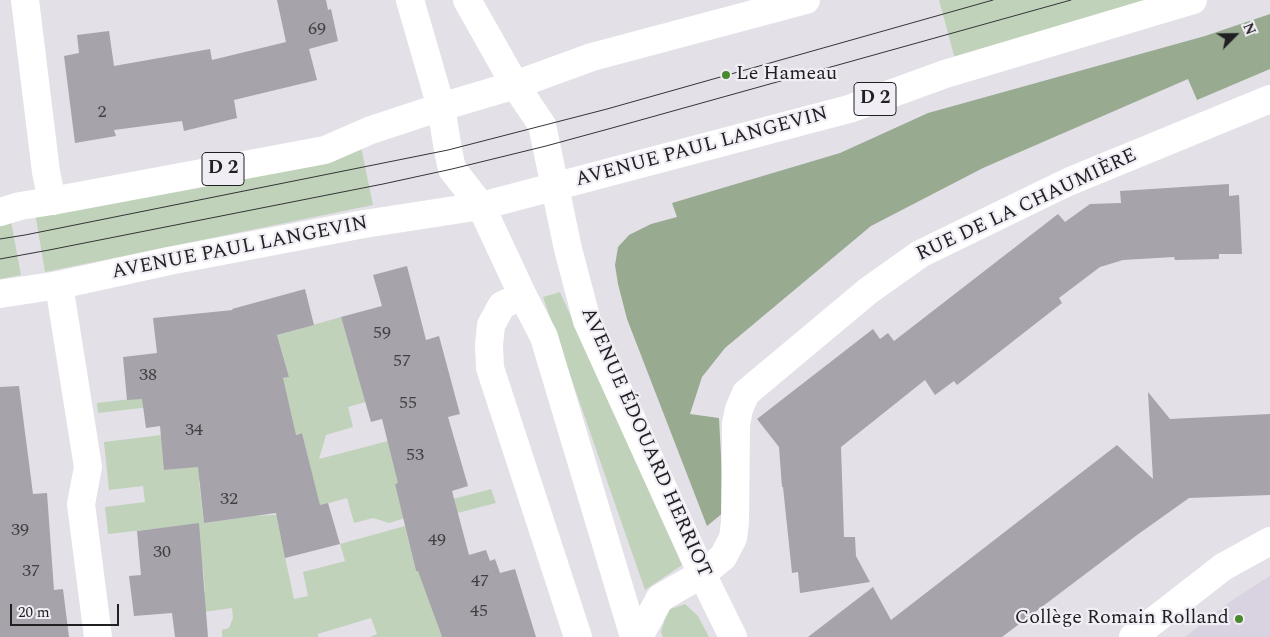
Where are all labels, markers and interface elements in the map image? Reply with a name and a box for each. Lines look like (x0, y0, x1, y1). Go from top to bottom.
north arrow (1210, 10, 1260, 60)
house number: 69 (308, 19, 326, 41)
text: N (1237, 20, 1261, 38)
place label: Le Hameau (736, 63, 837, 87)
marker: Le Hameau (720, 69, 732, 81)
road number: D 2 (854, 82, 896, 116)
house number: 2 (98, 102, 106, 124)
street label: AVENUE PAUL LANGEVIN (573, 103, 831, 193)
street label: RUE DE LA CHAUMIÈRE (913, 144, 1141, 268)
road number: D 2 (202, 152, 244, 185)
street label: AVENUE PAUL LANGEVIN (110, 212, 370, 286)
street label: AVENUE ÉDOUARD HERRIOT (574, 304, 716, 582)
house number: 59 (373, 323, 391, 345)
house number: 57 (393, 351, 411, 373)
house number: 38 (139, 365, 157, 387)
house number: 55 (399, 393, 417, 415)
house number: 34 (185, 420, 203, 442)
house number: 53 (406, 445, 424, 467)
house number: 32 (220, 489, 238, 511)
house number: 39 (11, 520, 29, 542)
house number: 49 (428, 530, 446, 552)
house number: 30 (153, 542, 171, 564)
house number: 37 (22, 561, 40, 583)
house number: 47 (471, 571, 489, 593)
scale bar (12, 594, 121, 626)
text: 20 m (18, 601, 50, 624)
house number: 45 (470, 601, 488, 623)
place label: Collège Romain Rolland (1015, 607, 1229, 631)
marker: Collège Romain Rolland (1233, 613, 1245, 625)

